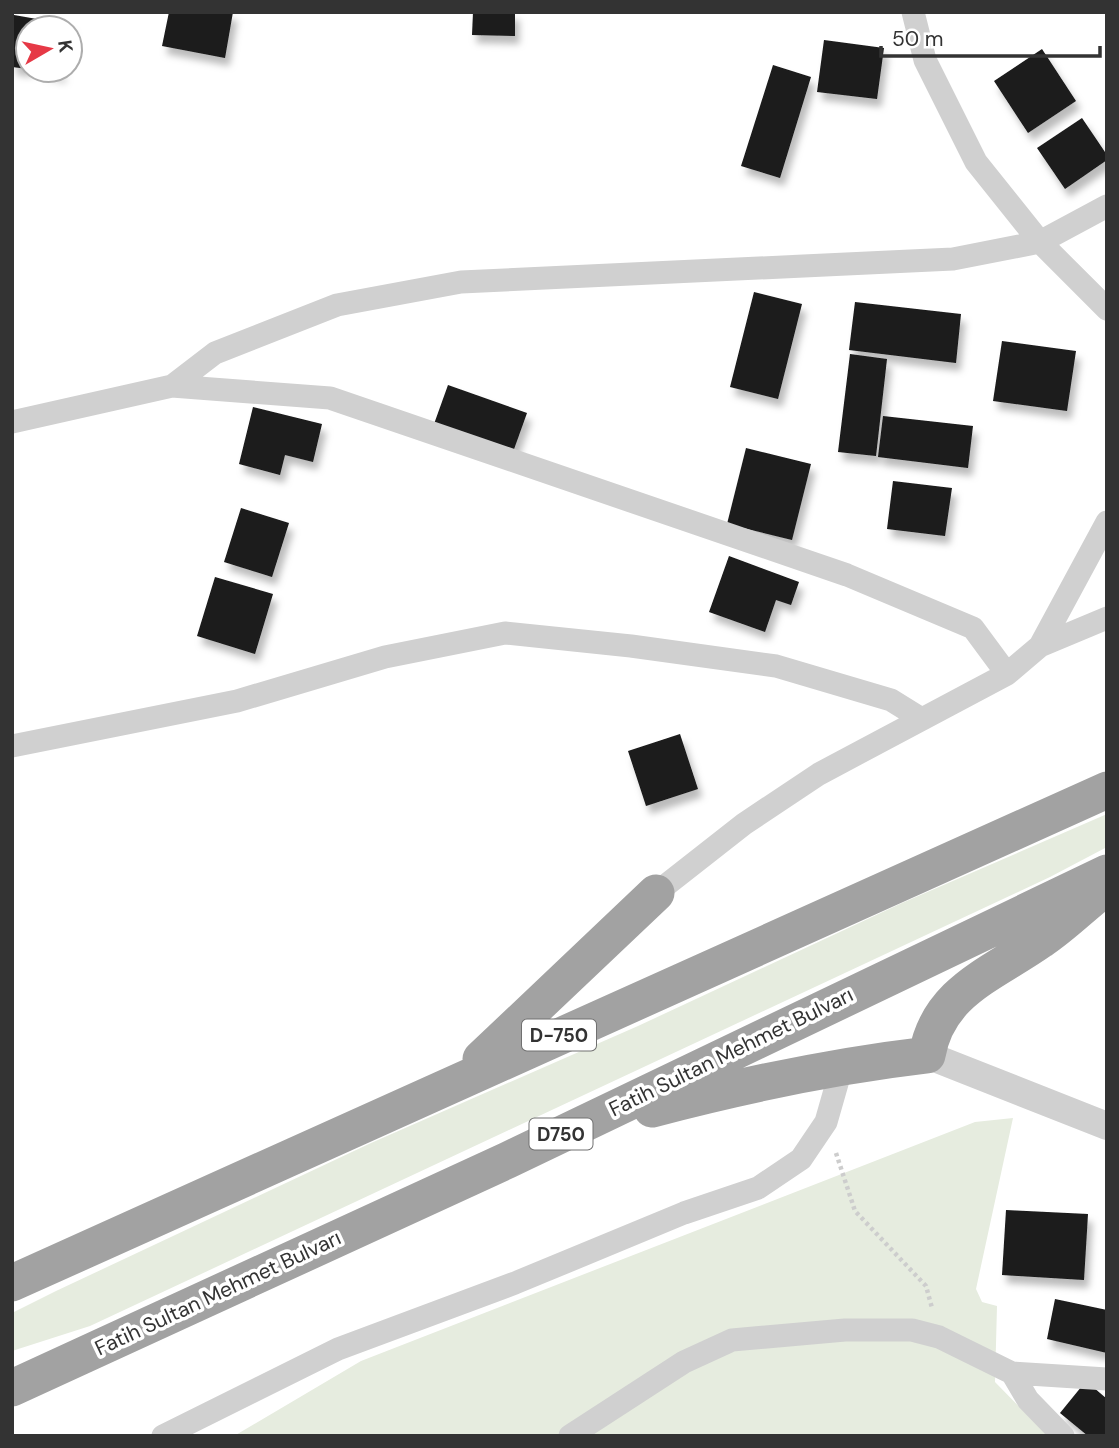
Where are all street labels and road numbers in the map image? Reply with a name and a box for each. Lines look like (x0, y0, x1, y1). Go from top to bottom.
street label: Fatih Sultan Mehmet Bulvarı (604, 981, 858, 1123)
road number: D-750 (522, 1020, 596, 1050)
road number: D750 (530, 1118, 592, 1150)
street label: Fatih Sultan Mehmet Bulvarı (90, 1224, 346, 1362)

